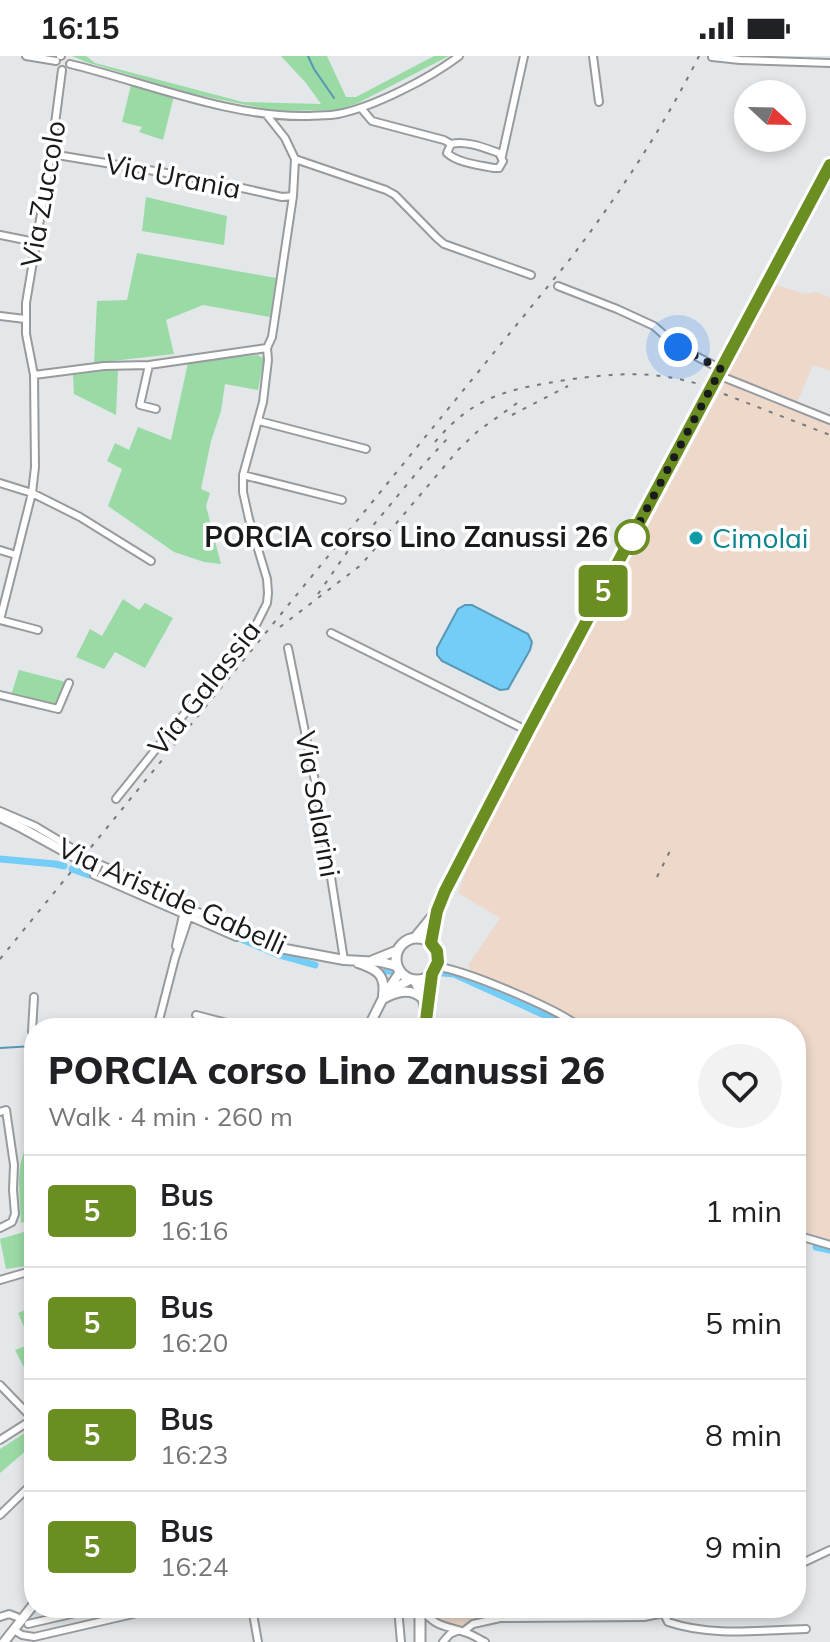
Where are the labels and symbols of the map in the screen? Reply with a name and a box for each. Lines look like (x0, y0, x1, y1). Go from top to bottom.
north arrow (734, 80, 806, 152)
street label: Via Zuccolo (12, 118, 73, 270)
street label: Via Urania (102, 145, 244, 206)
your location (658, 327, 698, 367)
place label: PORCIA corso Lino Zanussi 26 (204, 519, 608, 554)
marker: PORCIA corso Lino Zanussi 26 (615, 520, 649, 554)
place label: Cimolai (712, 520, 809, 555)
marker: Cimolai (687, 529, 705, 547)
line badge: 5 (577, 565, 629, 617)
street label: Via Galassia (140, 613, 267, 762)
street label: Via Salarini (288, 728, 349, 880)
street label: Via Aristide Gabelli (52, 829, 292, 962)

